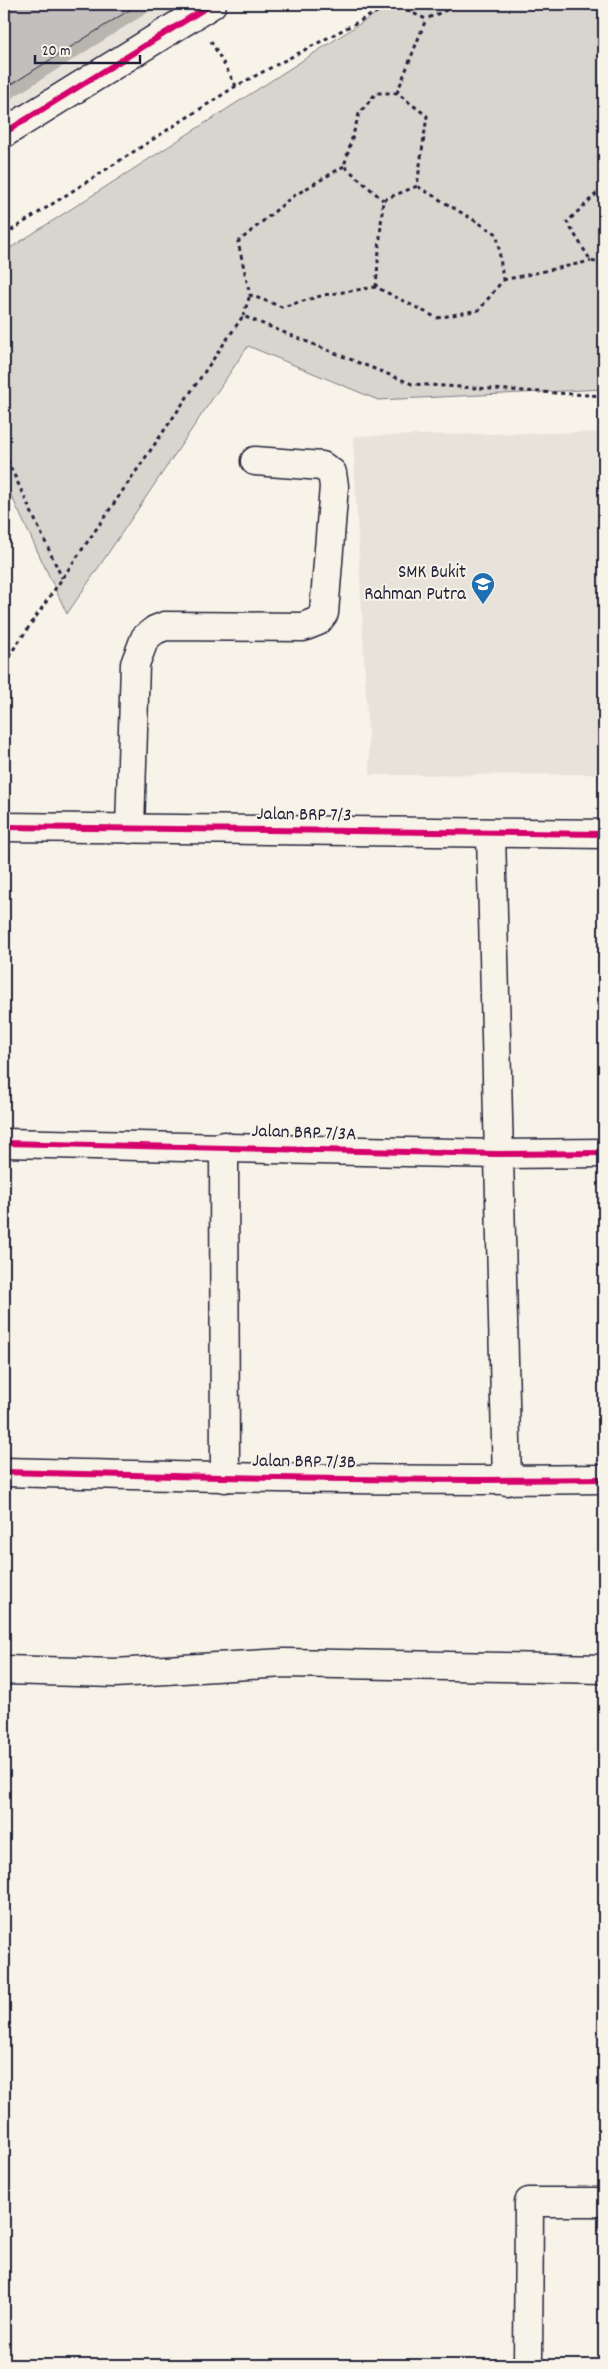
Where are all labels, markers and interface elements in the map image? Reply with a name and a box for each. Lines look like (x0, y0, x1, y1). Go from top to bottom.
scale bar (35, 32, 140, 64)
text: 20 m (42, 41, 70, 63)
place label: SMK Bukit Rahman Putra (364, 560, 467, 609)
school or university icon: SMK Bukit Rahman Putra (470, 571, 496, 605)
street label: Jalan BRP 7/3 (256, 802, 352, 830)
street label: Jalan BRP 7/3A (251, 1119, 357, 1149)
street label: Jalan BRP 7/3B (252, 1449, 356, 1477)

